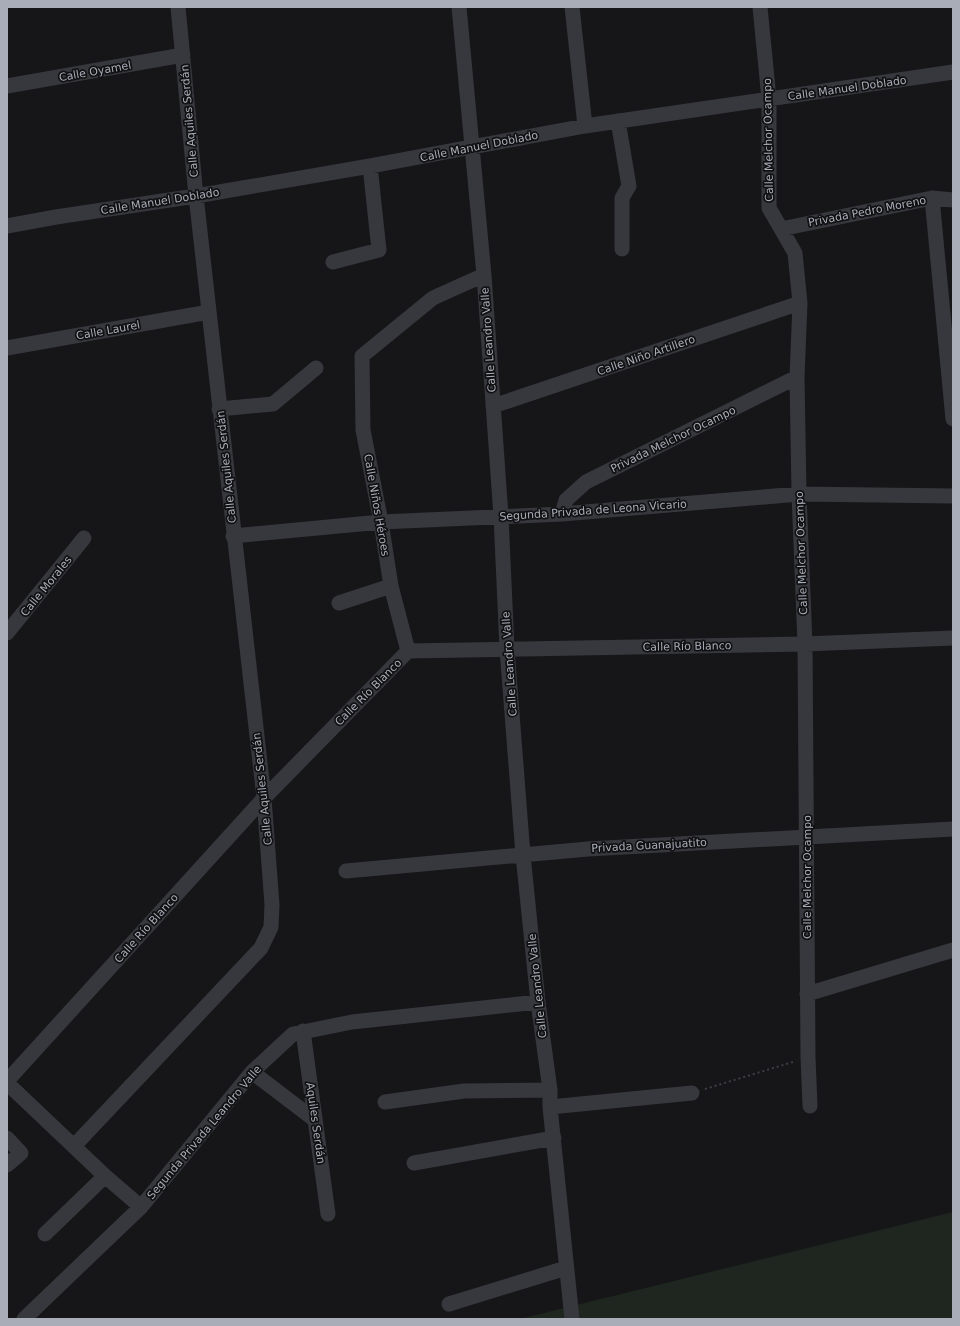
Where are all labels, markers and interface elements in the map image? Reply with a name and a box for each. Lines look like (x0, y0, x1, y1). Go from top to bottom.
street label: Calle Oyamel (58, 59, 132, 84)
street label: Calle Aquiles Serdán (178, 64, 201, 178)
street label: Calle Manuel Doblado (787, 74, 908, 103)
street label: Calle Melchor Ocampo (761, 78, 776, 202)
street label: Calle Manuel Doblado (419, 129, 539, 164)
street label: Calle Manuel Doblado (100, 186, 221, 217)
street label: Privada Pedro Moreno (807, 194, 927, 229)
street label: Calle Leandro Valle (478, 287, 499, 393)
street label: Calle Laurel (75, 318, 141, 343)
street label: Calle Niño Artillero (596, 333, 697, 378)
street label: Privada Melchor Ocampo (609, 403, 738, 475)
street label: Calle Aquiles Serdán (214, 410, 239, 524)
street label: Calle Niños Héroes (361, 453, 392, 557)
street label: Calle Melchor Ocampo (793, 491, 810, 615)
street label: Segunda Privada de Leona Vicario (499, 497, 687, 524)
street label: Calle Morales (18, 553, 75, 619)
street label: Calle Leandro Valle (499, 611, 520, 717)
street label: Calle Río Blanco (642, 639, 732, 654)
street label: Calle Río Blanco (332, 656, 405, 728)
street label: Calle Aquiles Serdán (250, 732, 275, 846)
street label: Calle Melchor Ocampo (801, 815, 814, 939)
street label: Privada Guanajuatito (591, 836, 707, 855)
street label: Calle Río Blanco (112, 891, 181, 966)
street label: Calle Leandro Valle (526, 933, 549, 1039)
street label: Segunda Privada Leandro Valle (145, 1063, 264, 1202)
street label: Aquiles Serdán (303, 1081, 328, 1165)

